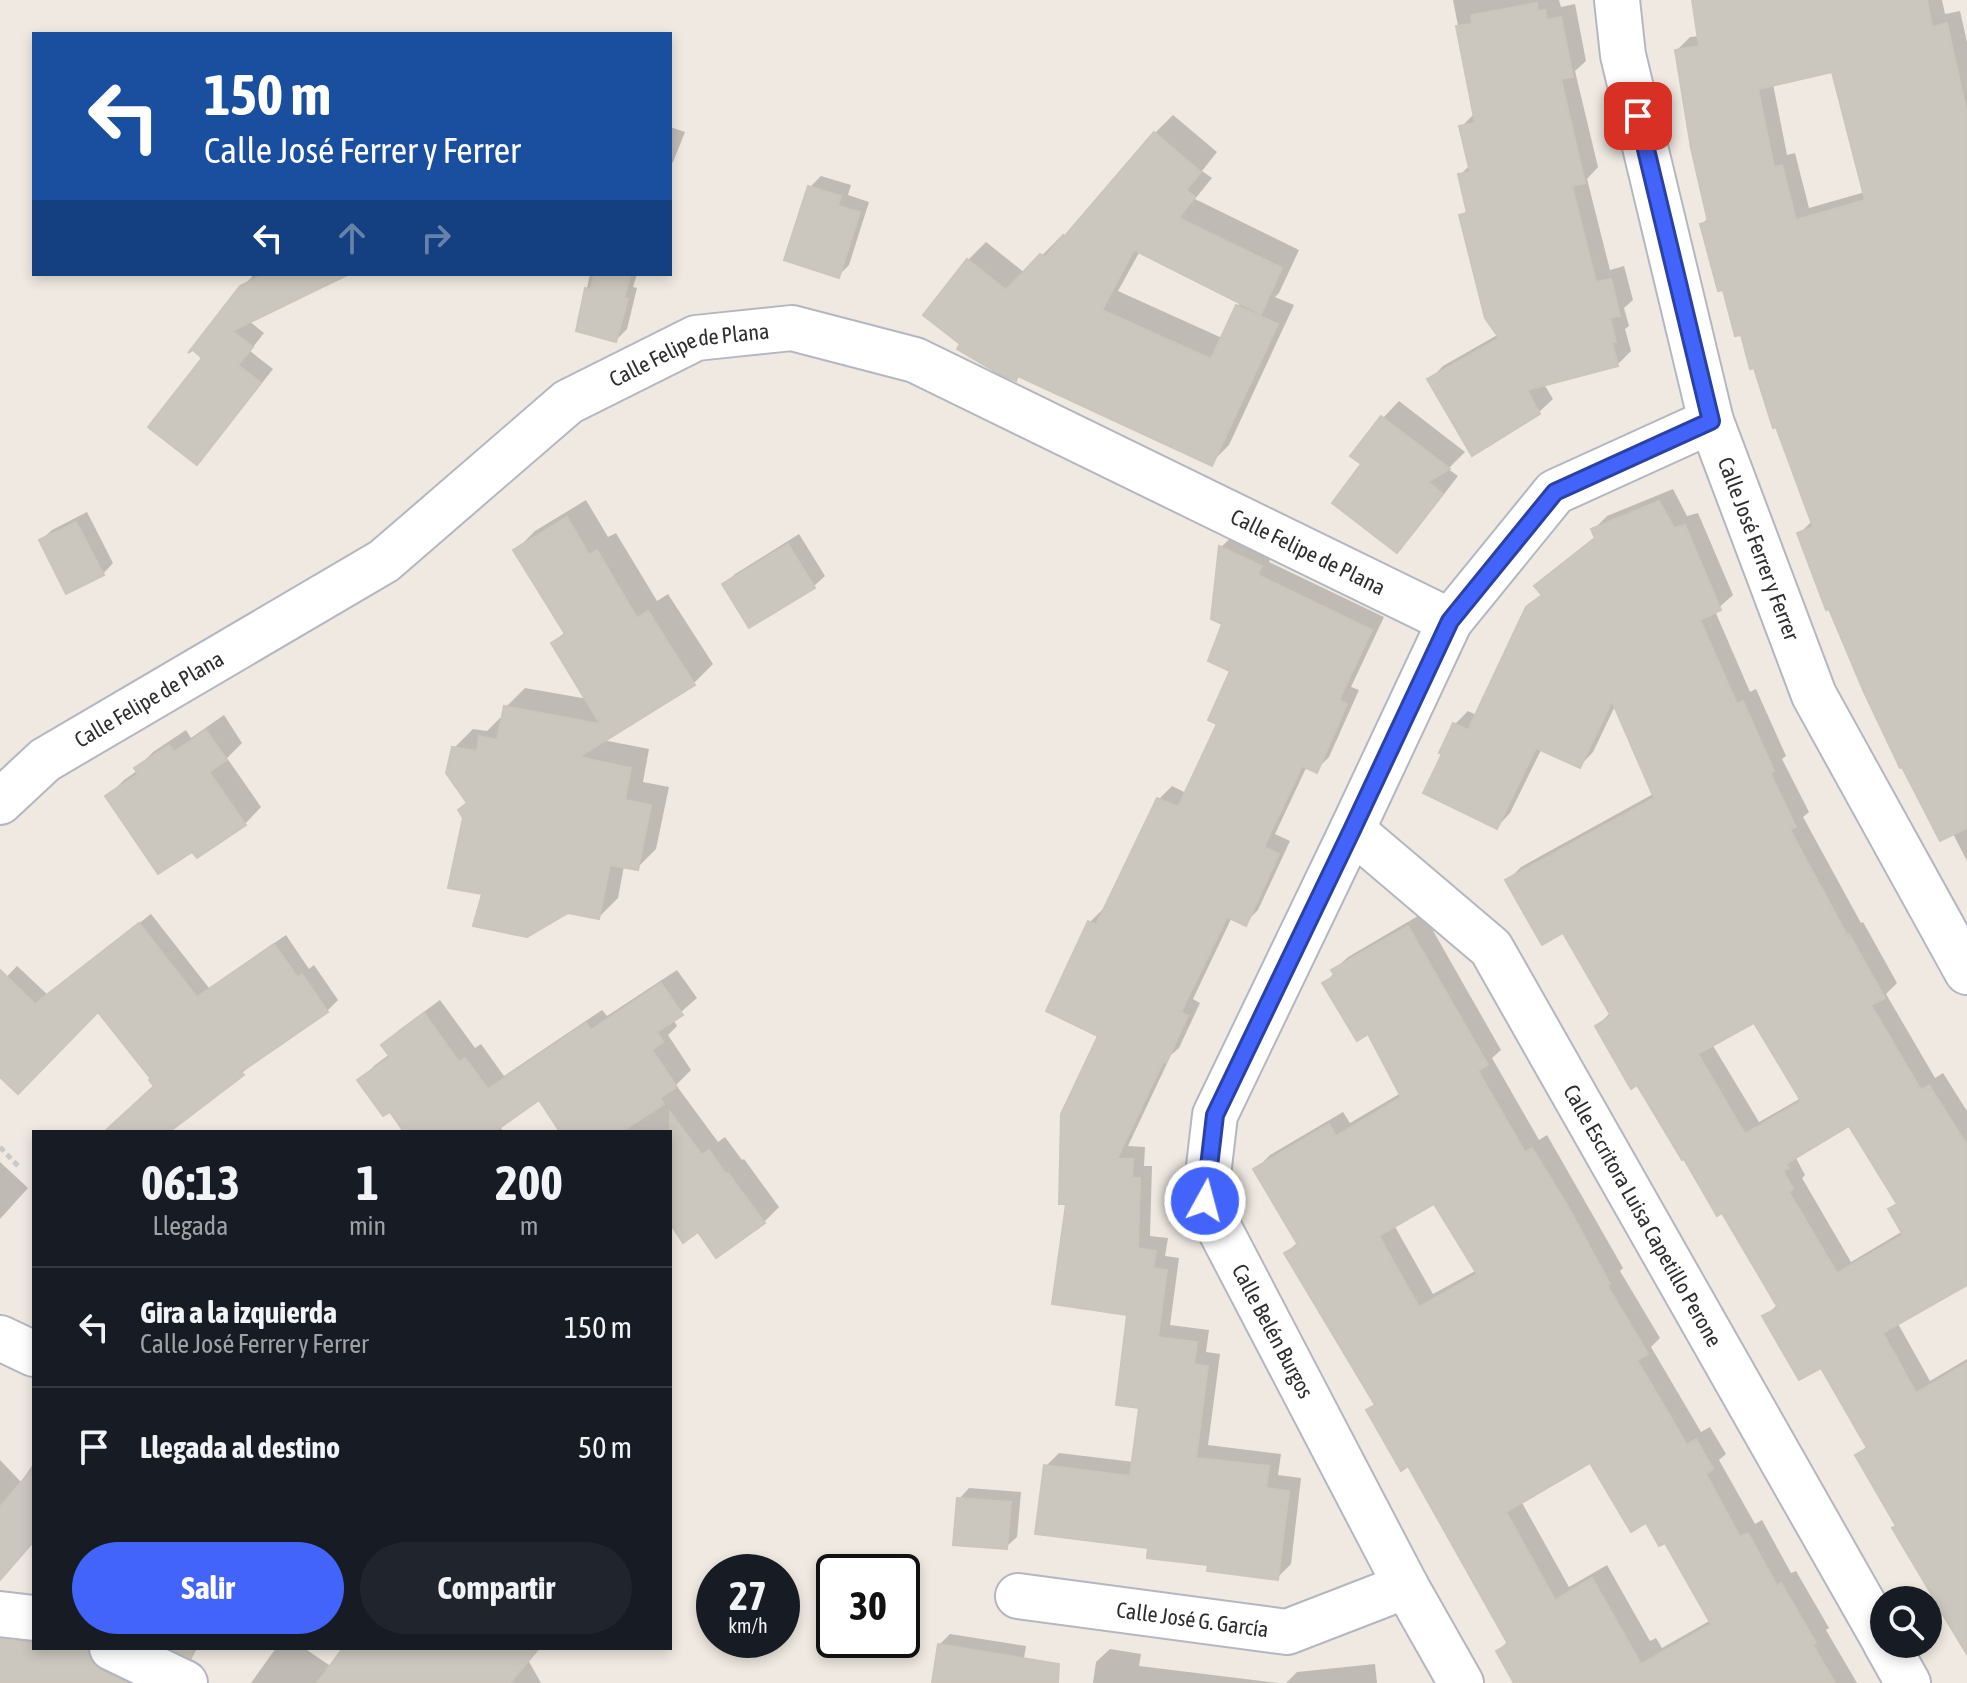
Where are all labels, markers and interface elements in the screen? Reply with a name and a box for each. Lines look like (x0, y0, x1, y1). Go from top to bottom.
text: 150 m (204, 63, 331, 127)
icon: left (72, 64, 176, 168)
pin (1604, 82, 1672, 150)
icon: arrive (1616, 94, 1660, 138)
text: Calle José Ferrer y Ferrer (204, 129, 521, 171)
icon: left (246, 216, 290, 260)
icon: ahead (330, 216, 374, 260)
icon: right (414, 216, 458, 260)
street label: Calle Felipe de Plana (605, 317, 770, 392)
street label: Calle José Ferrer y Ferrer (1713, 453, 1805, 644)
street label: Calle Felipe de Plana (1227, 503, 1390, 600)
street label: Calle Felipe de Plana (70, 645, 228, 753)
street label: Calle Escritora Luisa Capetillo Perone (1558, 1080, 1728, 1351)
text: 06:13 (141, 1155, 240, 1210)
text: 1 (356, 1155, 379, 1210)
text: 200 (495, 1155, 563, 1210)
position arrow (1163, 1159, 1247, 1243)
text: Llegada (153, 1211, 228, 1241)
text: min (349, 1211, 386, 1241)
text: m (520, 1211, 538, 1241)
street label: Calle Belén Burgos (1227, 1259, 1319, 1403)
text: Gira a la izquierda (140, 1295, 337, 1329)
icon: left (72, 1305, 116, 1349)
text: 150 m (564, 1310, 632, 1344)
text: Calle José Ferrer y Ferrer (140, 1329, 369, 1359)
icon: arrive (72, 1425, 116, 1469)
text: Llegada al destino (140, 1430, 340, 1464)
text: 50 m (578, 1430, 632, 1464)
button: Salir (72, 1542, 344, 1634)
button: Compartir (360, 1542, 632, 1634)
speed limit sign: 30 (816, 1554, 920, 1658)
text: 27 (729, 1573, 767, 1618)
map controls (1870, 1586, 1942, 1658)
button: search (1870, 1586, 1942, 1658)
street label: Calle José G. García (1115, 1596, 1270, 1642)
text: km/h (728, 1614, 768, 1637)

